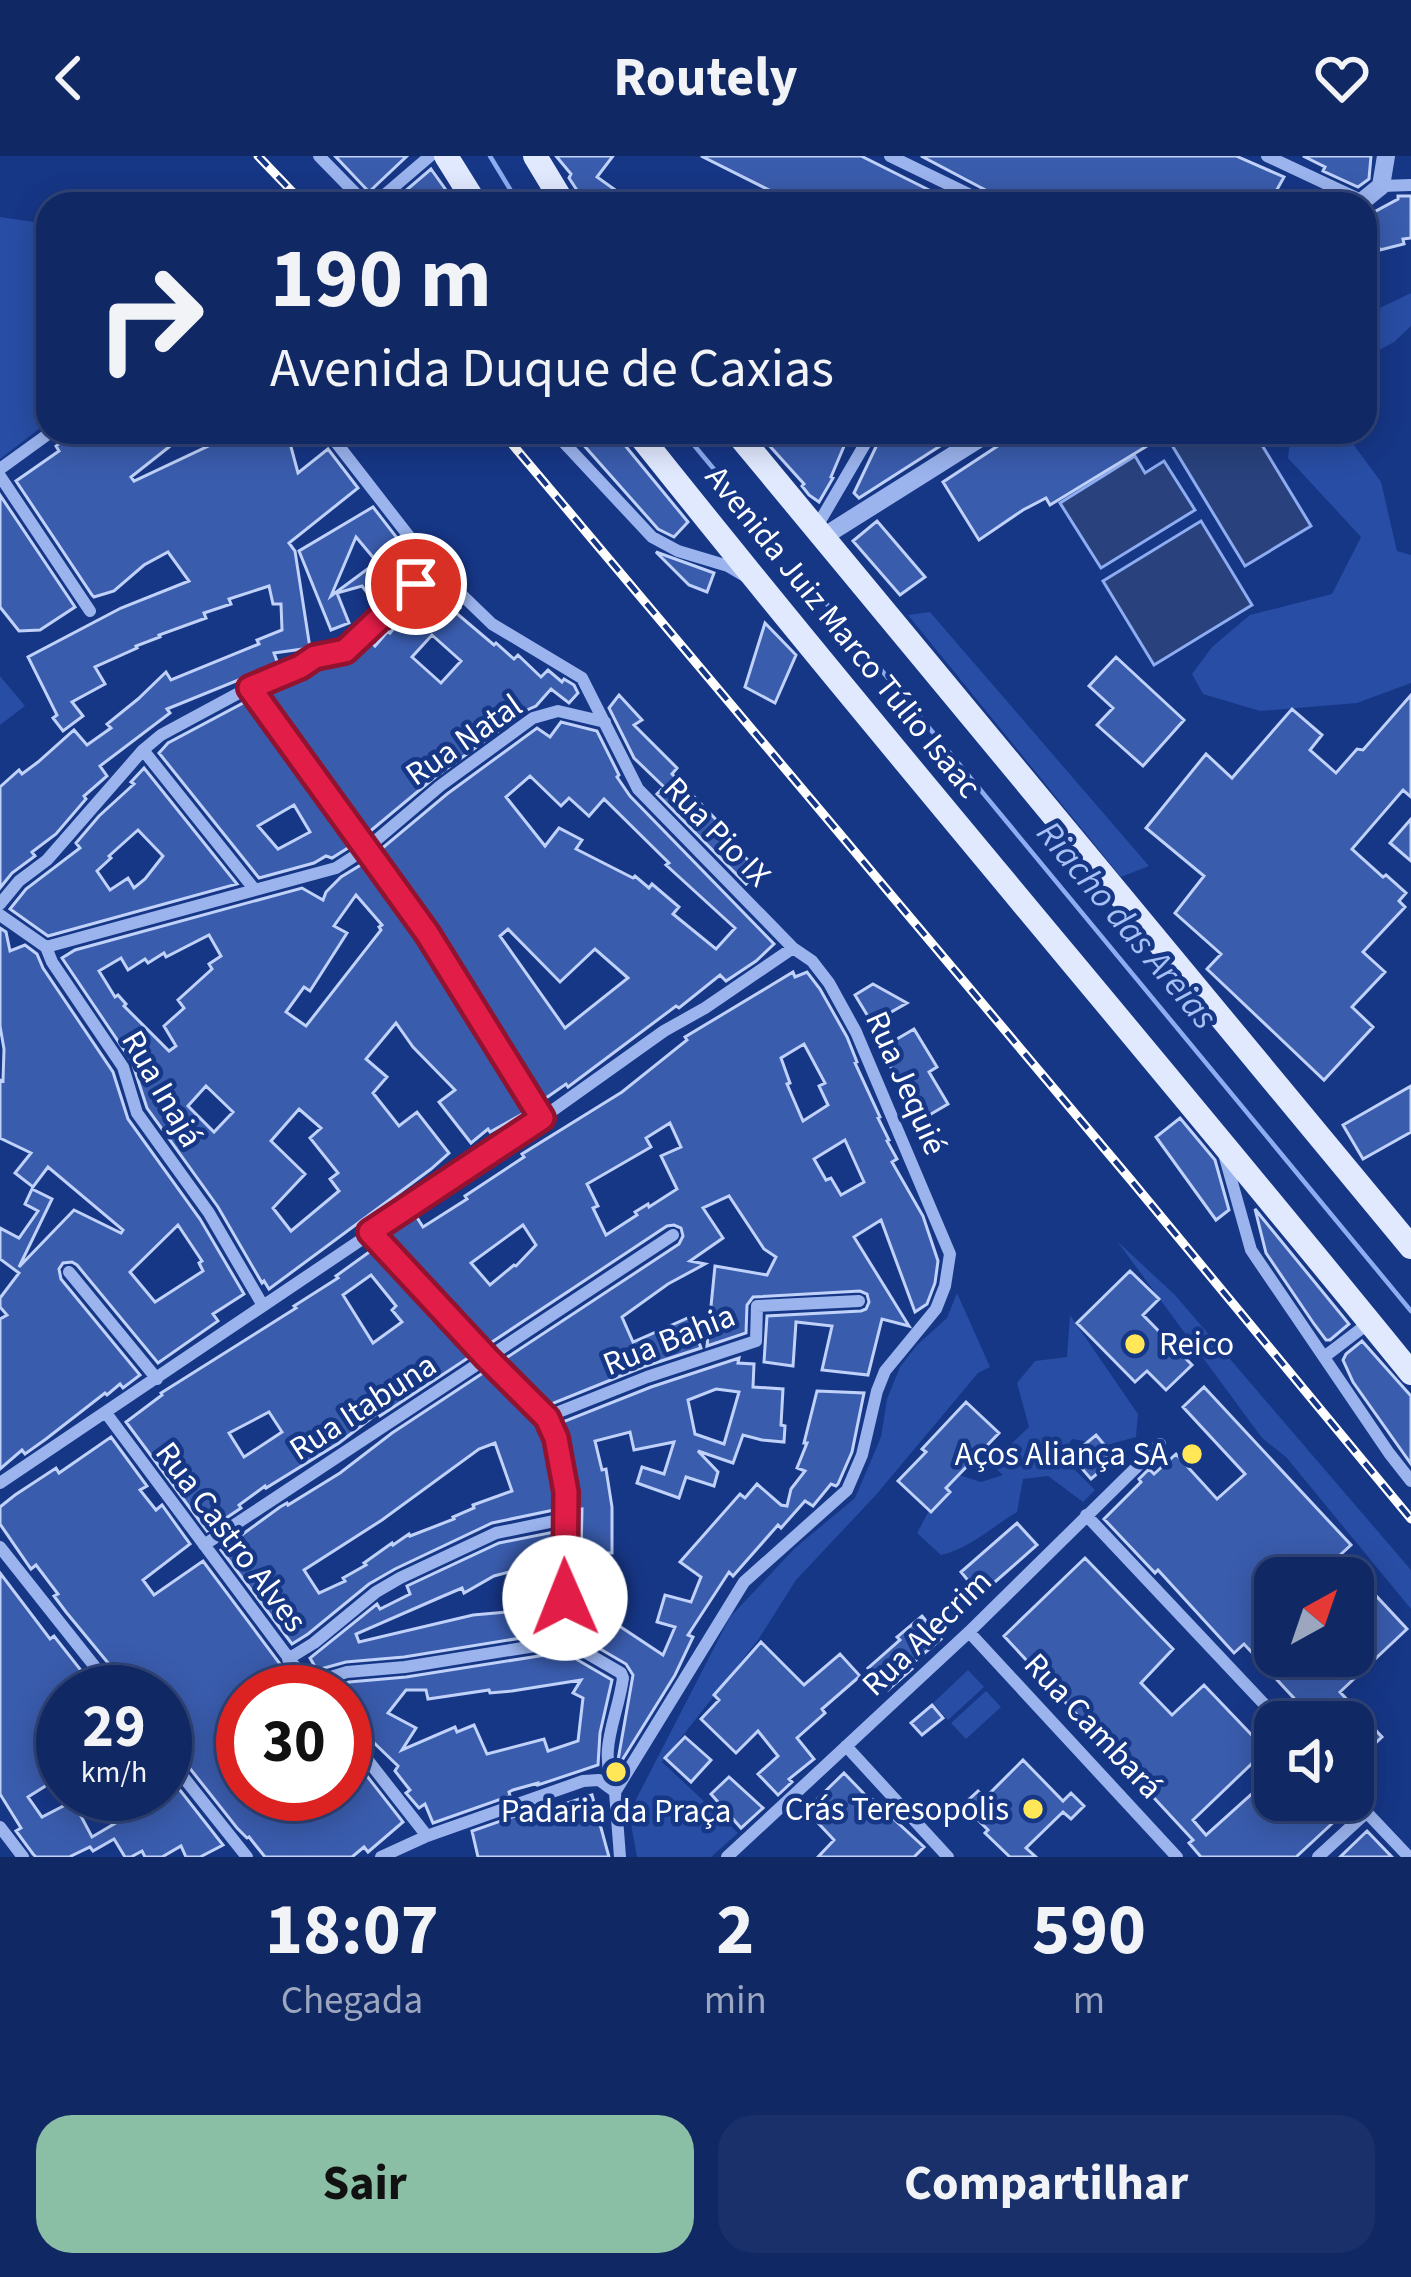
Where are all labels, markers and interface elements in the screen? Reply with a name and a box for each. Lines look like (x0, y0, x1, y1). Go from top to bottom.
text: Routely (613, 40, 798, 117)
icon: back (36, 45, 102, 111)
icon: heart (1309, 45, 1375, 111)
text: 190 m (270, 220, 492, 340)
icon: right (72, 240, 228, 396)
text: Avenida Duque de Caxias (270, 331, 834, 408)
street label: Avenida Juiz Marco Túlio Isaac (694, 456, 992, 808)
pin (365, 533, 467, 635)
icon: arrive (383, 551, 449, 617)
street label: Rua Natal (396, 683, 532, 797)
street label: Rua Pio IX (653, 766, 781, 898)
water label: Riacho das Areias (1025, 810, 1229, 1040)
street label: Rua Jequié (853, 1004, 959, 1162)
street label: Rua Inajá (110, 1022, 214, 1156)
street label: Rua Bahia (596, 1292, 742, 1388)
place label: Reico (1159, 1321, 1234, 1368)
marker: Reico (1122, 1331, 1148, 1357)
street label: Rua Itabuna (280, 1342, 446, 1472)
place label: Aços Aliança SA (955, 1431, 1168, 1478)
street label: Rua Castro Alves (144, 1432, 318, 1642)
marker: Aços Aliança SA (1179, 1441, 1205, 1467)
position arrow (502, 1535, 628, 1661)
north arrow (1254, 1557, 1374, 1677)
map controls (1254, 1557, 1374, 1821)
street label: Rua Alecrim (851, 1559, 1003, 1707)
street label: Rua Cambará (1013, 1642, 1173, 1810)
speed limit sign: 30 (216, 1665, 372, 1821)
text: 29 (82, 1685, 146, 1770)
button: sound (1254, 1701, 1374, 1821)
text: km/h (81, 1751, 147, 1794)
marker: Padaria da Praça (603, 1759, 629, 1785)
place label: Crás Teresopolis (785, 1786, 1009, 1833)
place label: Padaria da Praça (501, 1788, 731, 1835)
marker: Crás Teresopolis (1020, 1796, 1046, 1822)
text: 18:07 (265, 1879, 439, 1982)
text: 2 (716, 1879, 754, 1982)
text: 590 (1032, 1879, 1146, 1982)
text: Chegada (281, 1973, 423, 2029)
text: min (704, 1973, 767, 2029)
text: m (1073, 1973, 1105, 2029)
button: Sair (36, 2115, 694, 2253)
button: Compartilhar (718, 2115, 1375, 2253)

